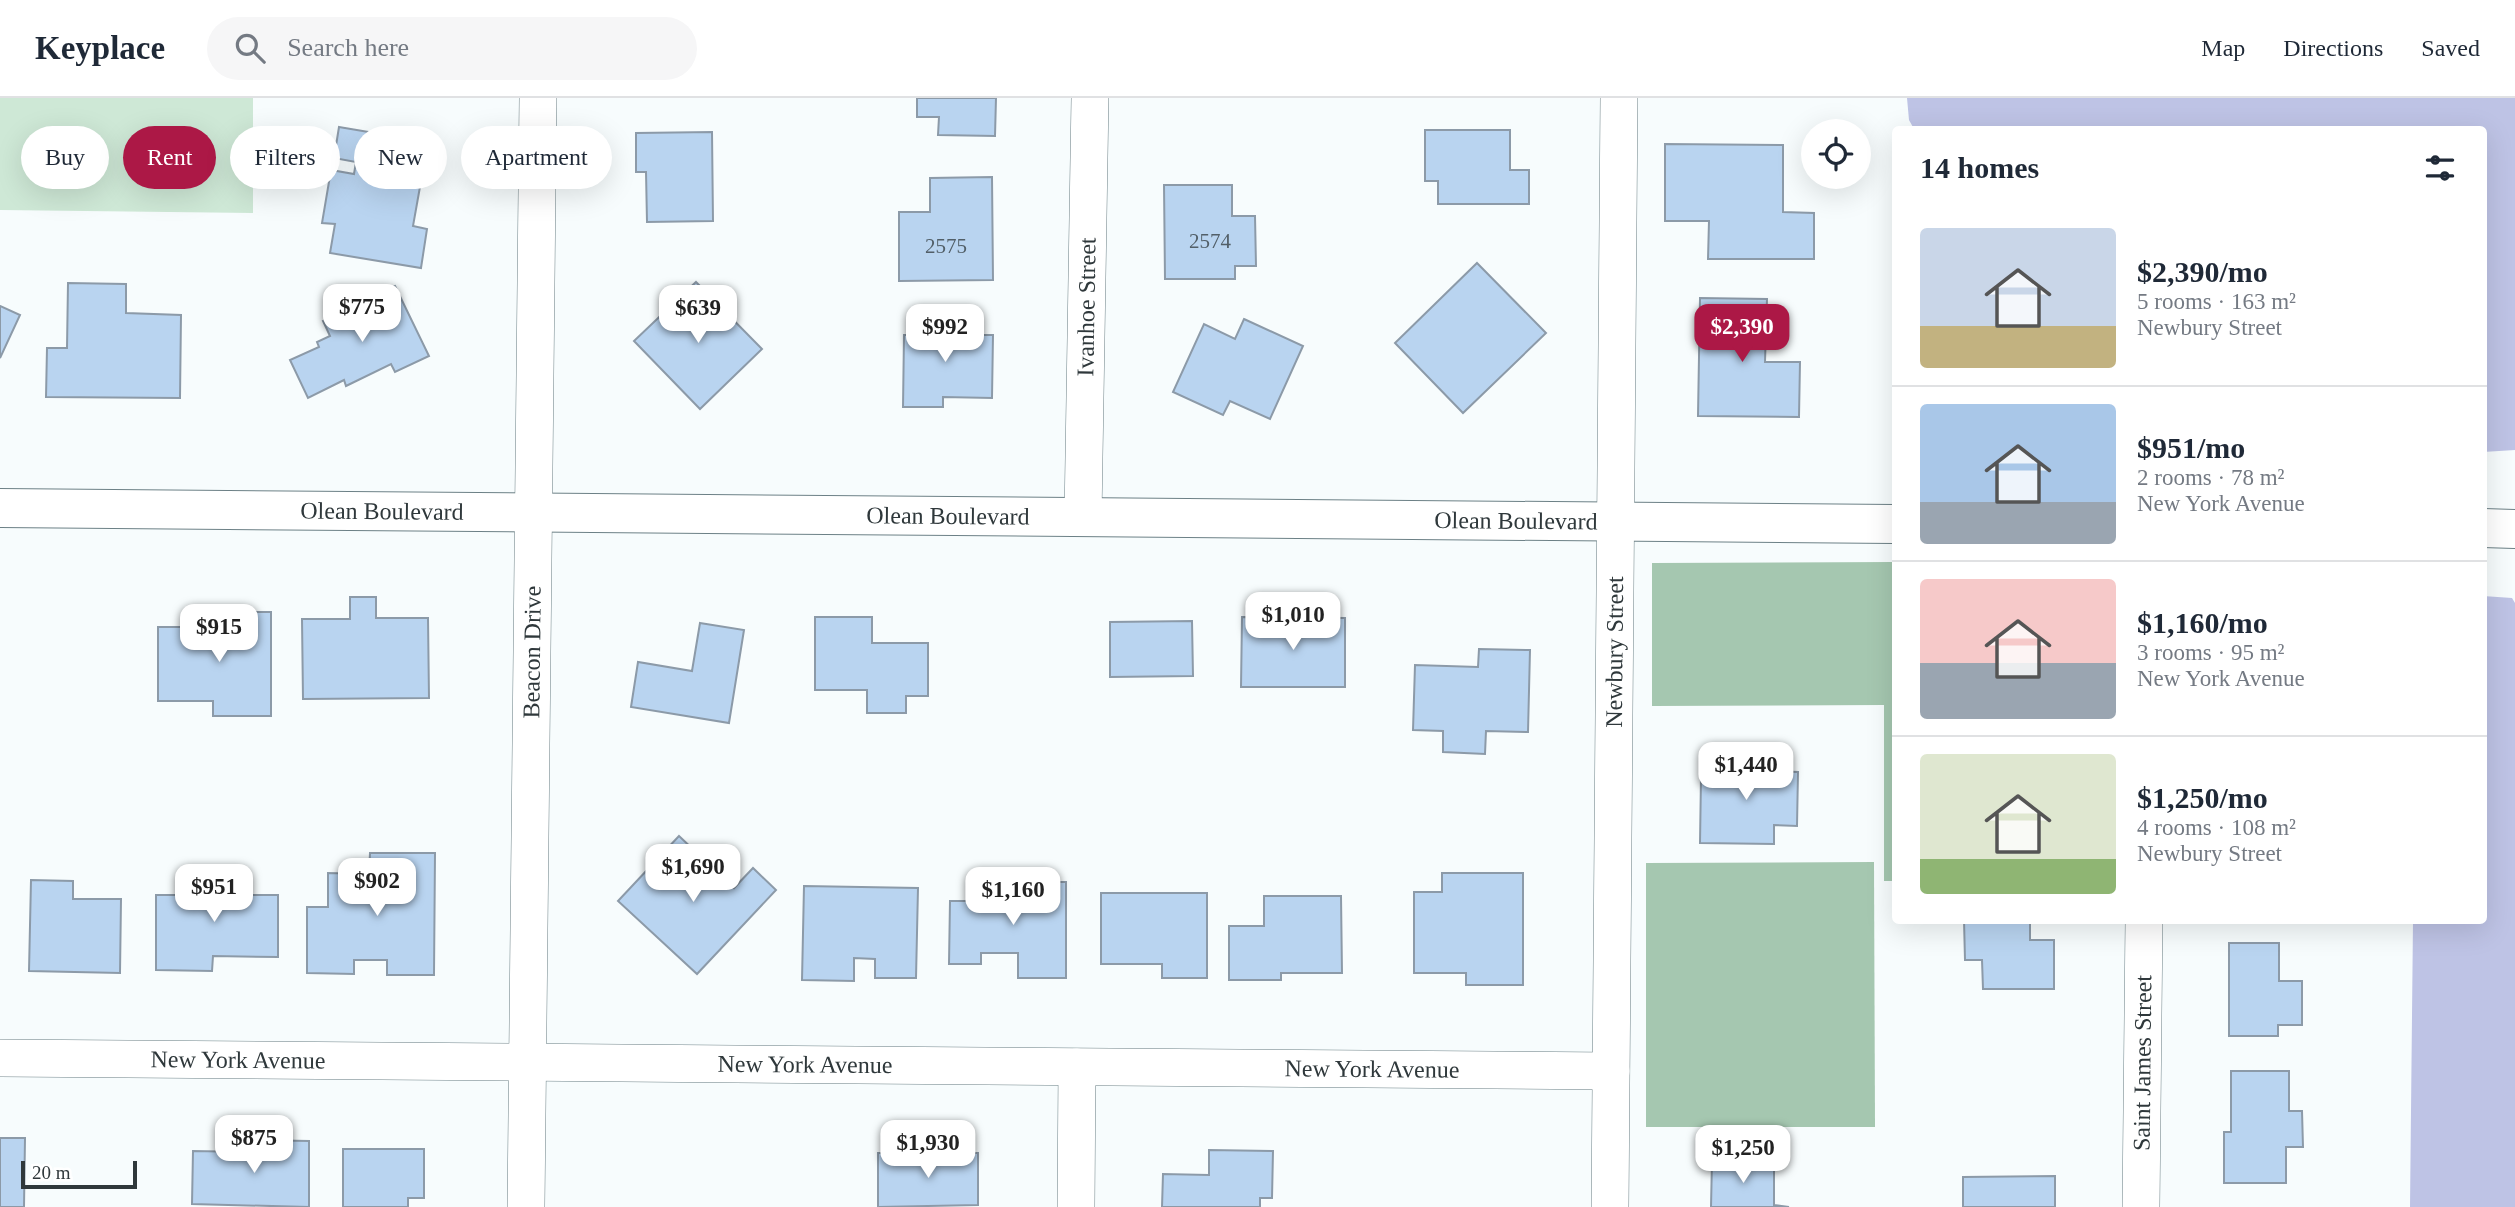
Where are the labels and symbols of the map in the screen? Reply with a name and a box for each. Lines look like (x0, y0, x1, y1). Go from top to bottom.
house number: 2574 (1189, 229, 1232, 253)
house number: 2575 (925, 234, 967, 258)
street label: Ivanhoe Street (1072, 237, 1101, 377)
pin: $775 (321, 285, 403, 344)
pin: $639 (657, 286, 739, 345)
pin: $992 (904, 304, 986, 364)
pin: $2,390 (1685, 304, 1799, 364)
street label: Olean Boulevard (300, 498, 464, 525)
street label: Olean Boulevard (866, 502, 1030, 530)
street label: Olean Boulevard (1434, 507, 1598, 534)
street label: Newbury Street (1601, 576, 1628, 728)
street label: Beacon Drive (518, 586, 546, 718)
pin: $1,010 (1236, 592, 1350, 652)
pin: $915 (178, 604, 260, 664)
pin: $1,440 (1689, 742, 1803, 802)
pin: $1,690 (636, 844, 750, 904)
pin: $902 (336, 858, 418, 918)
pin: $951 (173, 864, 255, 924)
pin: $1,160 (956, 868, 1070, 927)
street label: Saint James Street (2129, 975, 2156, 1151)
street label: New York Avenue (150, 1046, 326, 1074)
street label: New York Avenue (717, 1051, 893, 1078)
street label: New York Avenue (1284, 1055, 1460, 1083)
pin: $875 (213, 1116, 295, 1175)
pin: $1,930 (871, 1121, 985, 1180)
pin: $1,250 (1686, 1126, 1800, 1185)
scale bar (21, 1158, 136, 1190)

